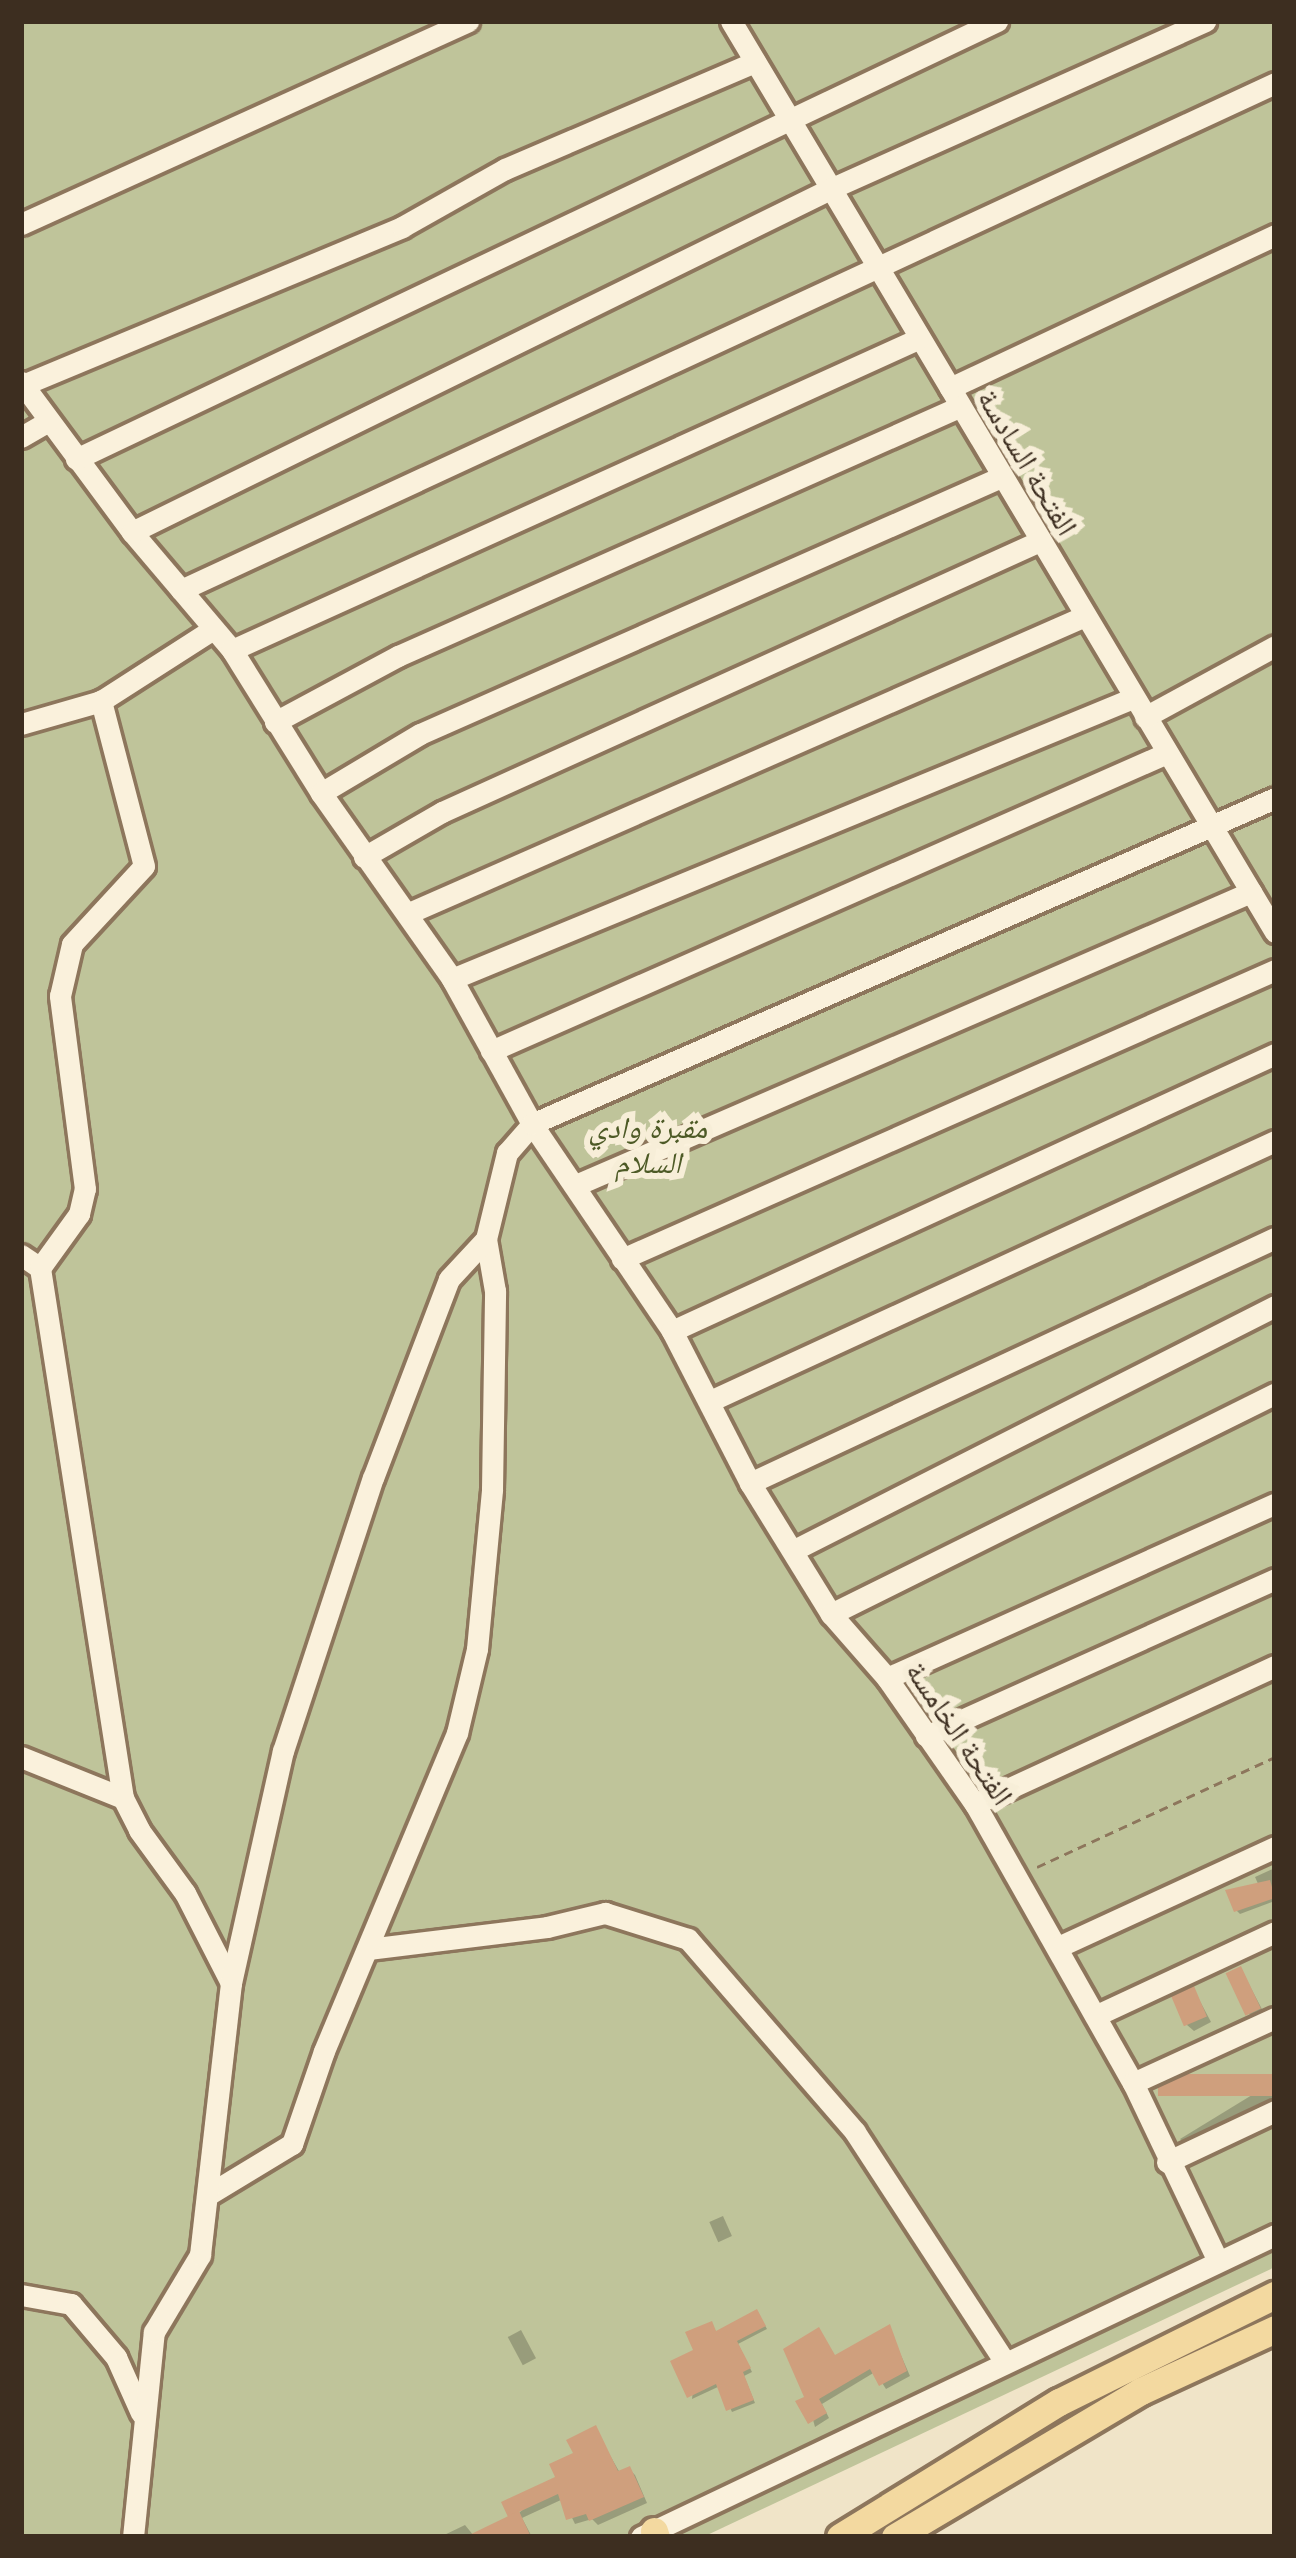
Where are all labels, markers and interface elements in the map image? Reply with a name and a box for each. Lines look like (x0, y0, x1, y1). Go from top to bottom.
street label: الفتحة السادسة (970, 382, 1086, 542)
park label: مقبرة وادي السلام (589, 1109, 707, 1180)
street label: الفتحة الخامسة (899, 1654, 1021, 1812)

